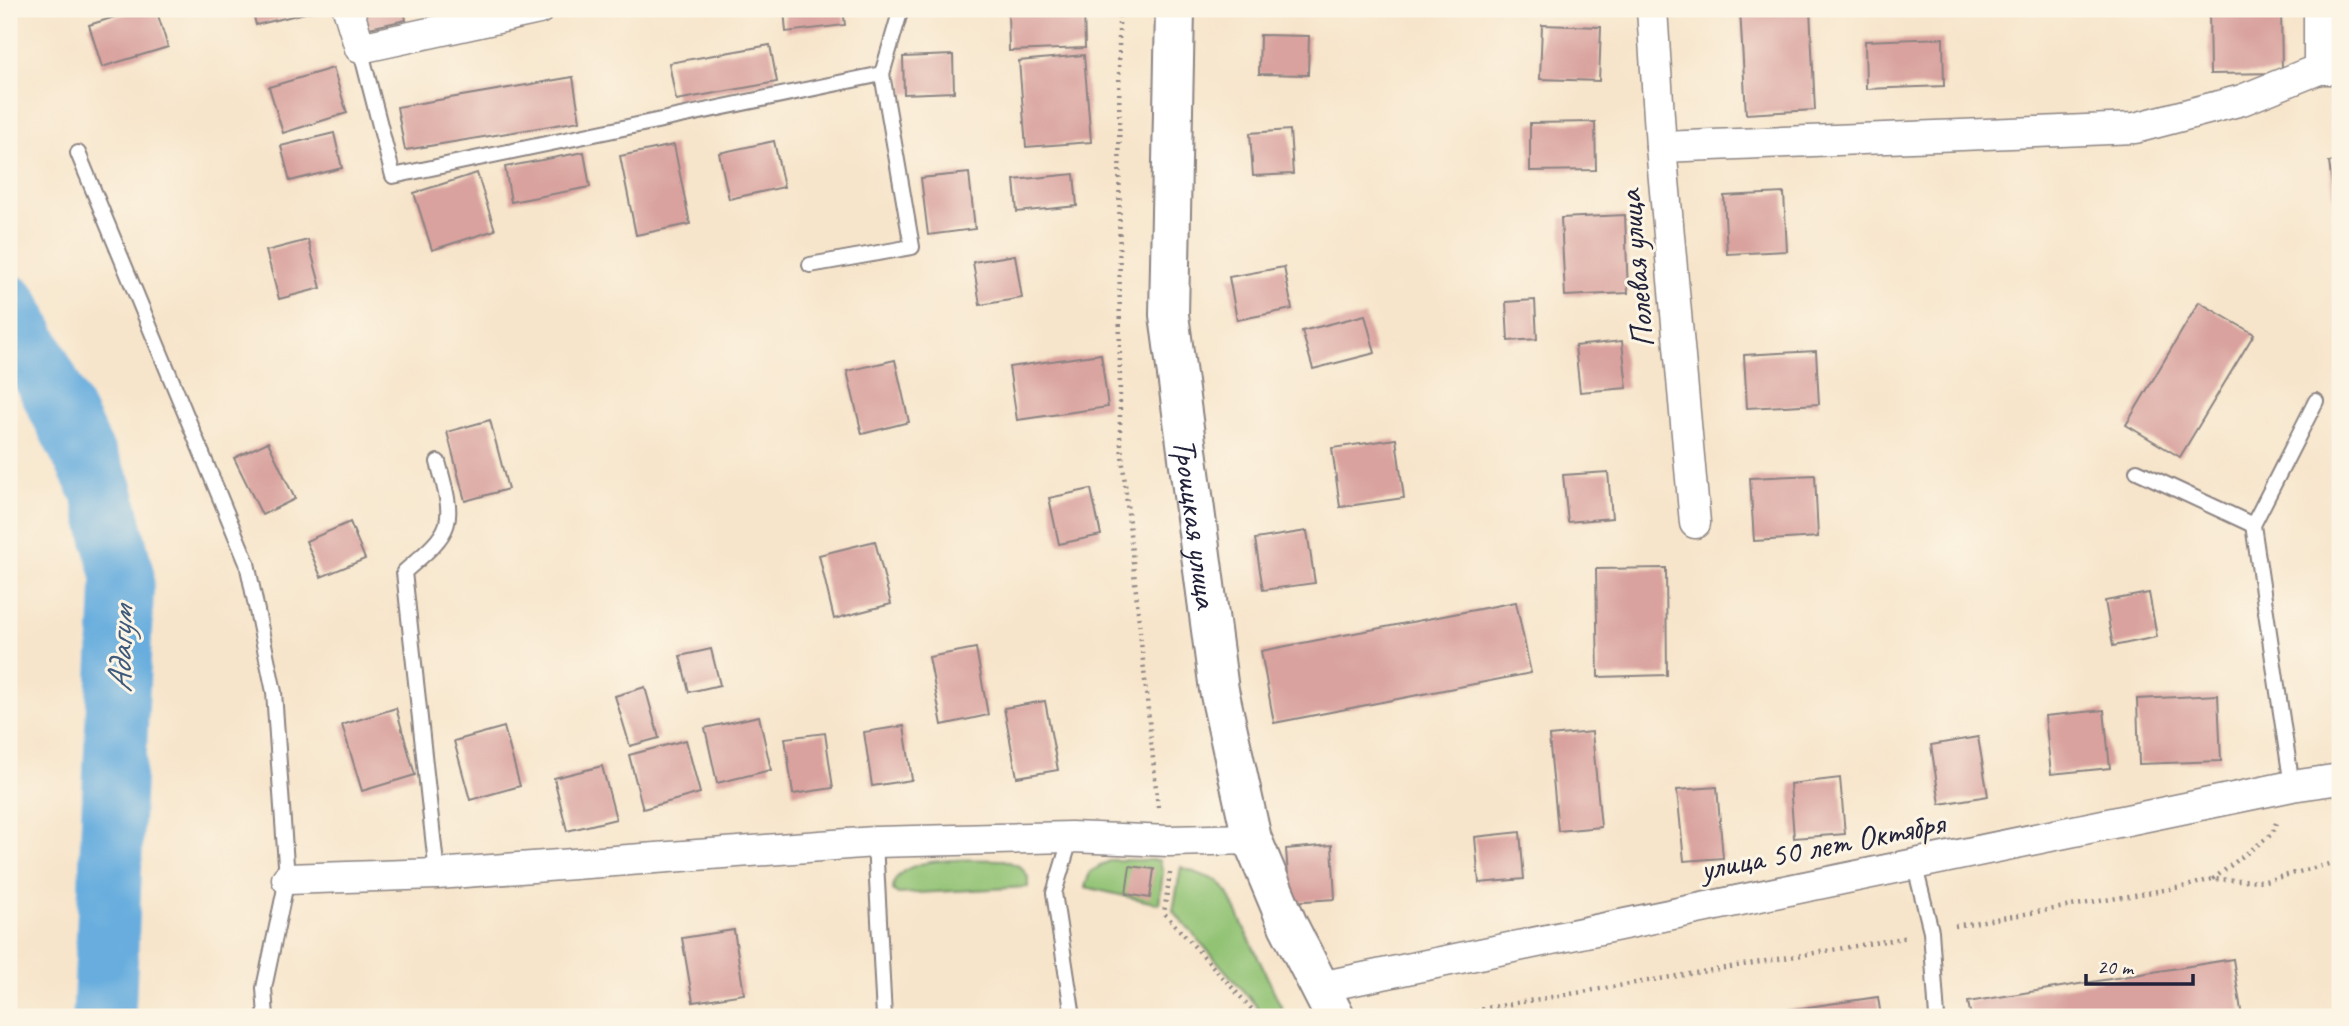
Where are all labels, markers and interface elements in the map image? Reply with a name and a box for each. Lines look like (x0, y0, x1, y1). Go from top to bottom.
street label: Полевая улица (1608, 186, 1664, 349)
street label: Троицкая улица (1164, 436, 1228, 613)
water label: Адагум (97, 601, 145, 693)
street label: улица 50 лет Октября (1695, 801, 1950, 891)
scale bar (2086, 942, 2193, 986)
text: 20 m (2097, 954, 2135, 980)

